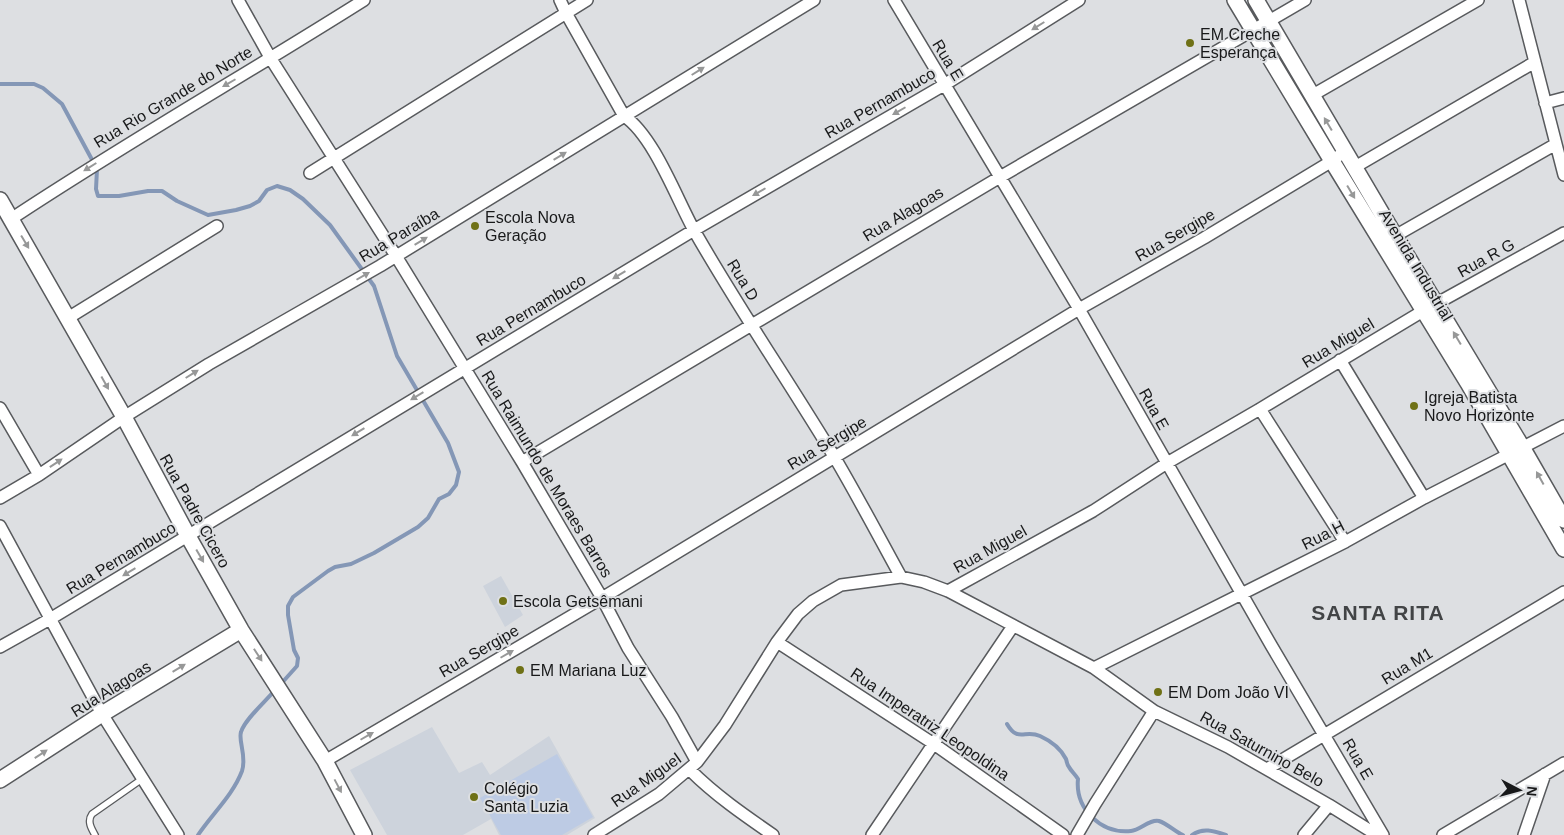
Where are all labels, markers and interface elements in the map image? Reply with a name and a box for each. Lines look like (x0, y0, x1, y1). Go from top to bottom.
one-way arrow (1031, 21, 1045, 30)
place label: EM Creche Esperança (1200, 26, 1280, 61)
street label: Rua E (929, 37, 967, 83)
marker: EM Creche Esperança (1184, 37, 1196, 49)
street label: Rua Rio Grande do Norte (91, 43, 255, 151)
street label: Rua Pernambuco (822, 64, 938, 141)
one-way arrow (692, 66, 705, 76)
one-way arrow (222, 78, 235, 87)
one-way arrow (893, 106, 906, 115)
one-way arrow (1324, 117, 1333, 130)
one-way arrow (553, 151, 566, 161)
one-way arrow (83, 163, 96, 172)
street label: Rua Alagoas (860, 183, 946, 245)
one-way arrow (1346, 185, 1355, 199)
one-way arrow (752, 188, 766, 197)
street label: Rua Paraíba (356, 205, 442, 265)
street label: Rua Sergipe (1132, 205, 1218, 265)
street label: Avenida Industrial (1376, 206, 1456, 324)
place label: Escola Nova Geração (485, 209, 575, 244)
marker: Escola Nova Geração (469, 220, 481, 232)
one-way arrow (20, 235, 29, 248)
street label: Rua R G (1455, 235, 1517, 281)
one-way arrow (415, 236, 428, 245)
street label: Rua D (724, 256, 762, 304)
street label: Rua Pernambuco (473, 271, 589, 349)
one-way arrow (613, 271, 626, 280)
one-way arrow (356, 272, 369, 281)
street label: Rua Miguel (1299, 315, 1377, 371)
one-way arrow (1453, 331, 1462, 344)
street label: Rua Raimundo de Moraes Barros (478, 367, 616, 581)
one-way arrow (186, 370, 199, 379)
one-way arrow (101, 376, 109, 390)
street label: Rua E (1136, 385, 1172, 433)
place label: Igreja Batista Novo Horizonte (1424, 389, 1534, 424)
one-way arrow (411, 392, 424, 401)
marker: Igreja Batista Novo Horizonte (1408, 400, 1420, 412)
street label: Rua Sergipe (784, 413, 870, 473)
one-way arrow (351, 428, 364, 437)
street label: Rua Padre Cicero (157, 451, 233, 571)
one-way arrow (49, 458, 63, 468)
one-way arrow (1536, 470, 1544, 485)
street label: Rua H (1299, 517, 1347, 553)
street label: Rua Pernambuco (63, 519, 179, 597)
street label: Rua Miguel (950, 522, 1030, 576)
one-way arrow (195, 550, 204, 563)
one-way arrow (123, 567, 136, 576)
place label: Escola Getsêmani (513, 593, 643, 610)
marker: Escola Getsêmani (497, 595, 509, 607)
district label: SANTA RITA (1311, 601, 1445, 624)
street label: Rua Sergipe (436, 621, 522, 681)
street label: Rua M1 (1379, 644, 1435, 688)
one-way arrow (253, 648, 262, 662)
one-way arrow (500, 649, 513, 658)
street label: Rua Alagoas (68, 658, 154, 720)
place label: EM Mariana Luz (530, 662, 647, 679)
one-way arrow (172, 663, 185, 672)
marker: EM Mariana Luz (514, 664, 526, 676)
street label: Rua Imperatriz Leopoldina (847, 664, 1013, 784)
place label: EM Dom João VI (1168, 684, 1289, 701)
marker: EM Dom João VI (1152, 686, 1164, 698)
street label: Rua Saturnino Belo (1197, 708, 1327, 790)
one-way arrow (360, 731, 373, 740)
street label: Rua E (1340, 735, 1376, 783)
one-way arrow (34, 749, 47, 758)
street label: Rua Miguel (608, 750, 684, 810)
north arrow (1494, 765, 1544, 815)
one-way arrow (334, 780, 343, 793)
place label: Colégio Santa Luzia (484, 780, 569, 815)
text: N (1523, 785, 1540, 797)
marker: Colégio Santa Luzia (468, 791, 480, 803)

